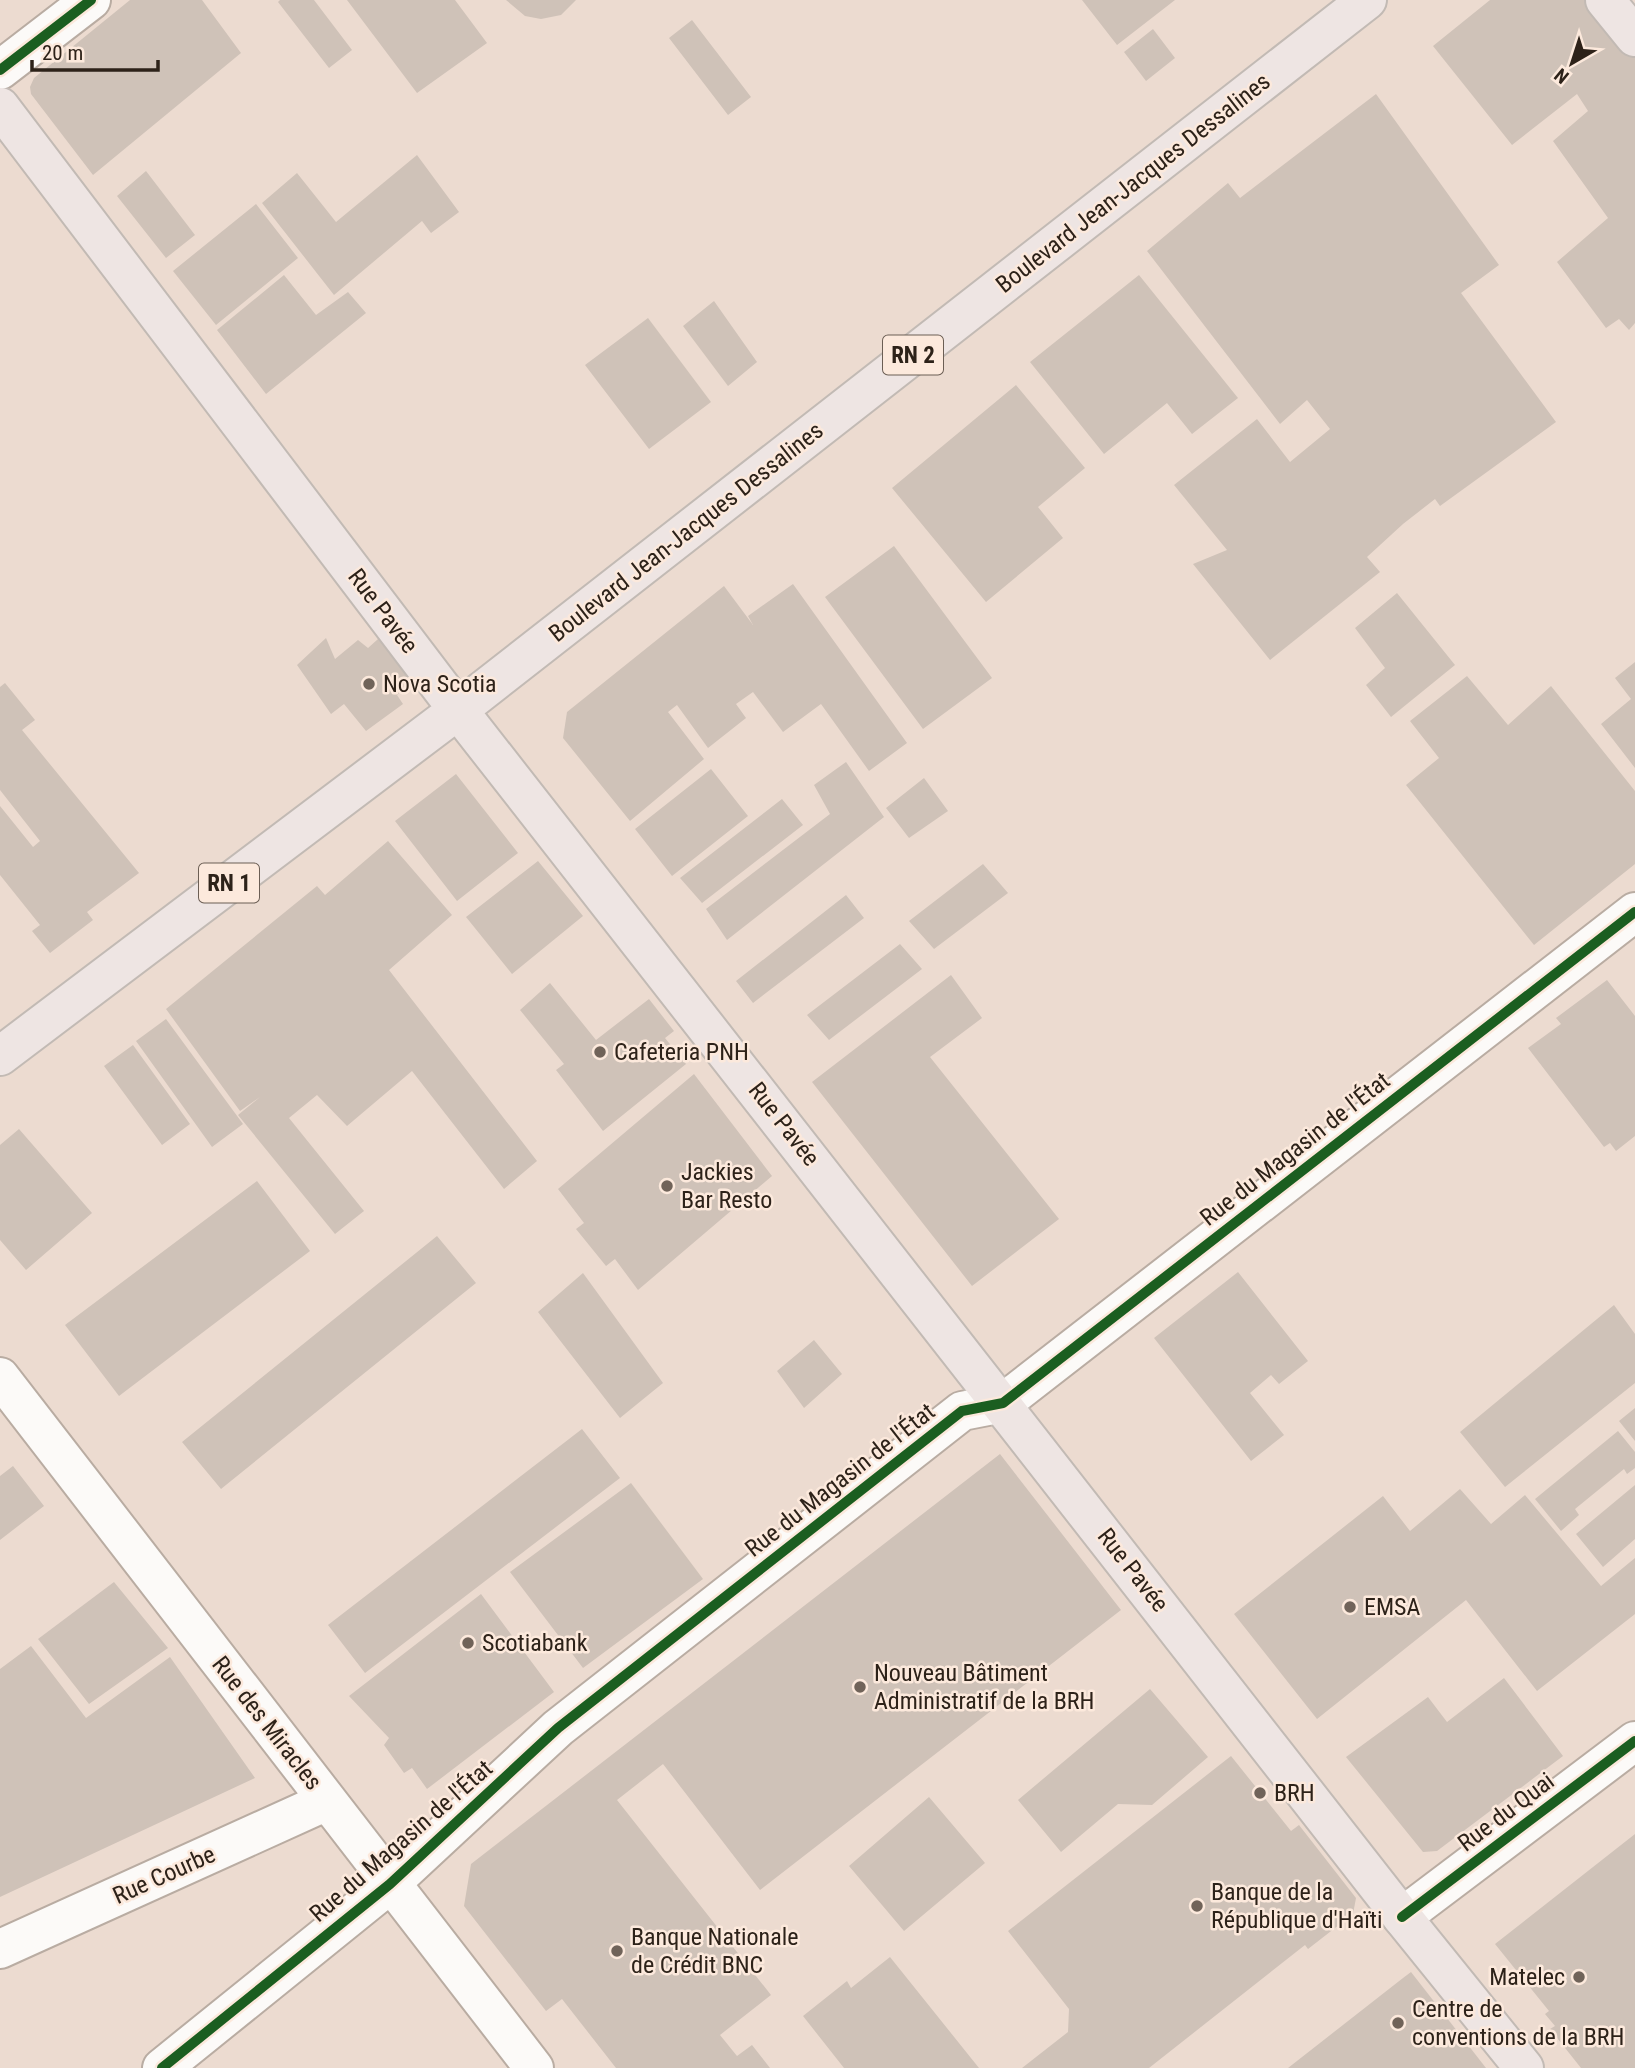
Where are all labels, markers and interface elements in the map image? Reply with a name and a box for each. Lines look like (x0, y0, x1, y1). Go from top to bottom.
scale bar (32, 28, 158, 72)
north arrow (1537, 28, 1607, 98)
text: 20 m (42, 41, 83, 65)
text: N (1550, 63, 1573, 88)
street label: Boulevard Jean-Jacques Dessalines (990, 67, 1276, 299)
road number: RN 2 (883, 336, 943, 374)
street label: Boulevard Jean-Jacques Dessalines (543, 416, 829, 648)
street label: Rue Pavée (342, 563, 424, 659)
place label: Nova Scotia (383, 670, 497, 698)
marker: Nova Scotia (361, 676, 377, 692)
road number: RN 1 (199, 863, 259, 902)
place label: Cafeteria PNH (614, 1038, 749, 1066)
marker: Cafeteria PNH (592, 1044, 608, 1060)
street label: Rue du Magasin de l'État (1195, 1066, 1395, 1232)
street label: Rue Pavée (743, 1077, 825, 1171)
place label: Jackies Bar Resto (681, 1158, 772, 1214)
marker: Jackies Bar Resto (659, 1178, 675, 1194)
street label: Rue du Magasin de l'État (740, 1397, 940, 1563)
street label: Rue Pavée (1092, 1523, 1174, 1617)
place label: EMSA (1364, 1593, 1421, 1621)
marker: EMSA (1342, 1599, 1358, 1615)
place label: Scotiabank (482, 1629, 588, 1657)
marker: Scotiabank (460, 1635, 476, 1651)
street label: Rue des Miracles (206, 1651, 328, 1795)
place label: Nouveau Bâtiment Administratif de la BRH (874, 1659, 1094, 1715)
marker: Nouveau Bâtiment Administratif de la BRH (852, 1679, 868, 1695)
street label: Rue du Magasin de l'État (304, 1754, 498, 1928)
street label: Rue du Quai (1452, 1767, 1560, 1857)
place label: BRH (1274, 1779, 1315, 1807)
marker: BRH (1252, 1785, 1268, 1801)
street label: Rue Courbe (109, 1840, 219, 1910)
place label: Banque de la République d'Haïti (1211, 1878, 1382, 1934)
marker: Banque de la République d'Haïti (1189, 1898, 1205, 1914)
place label: Banque Nationale de Crédit BNC (631, 1923, 799, 1979)
marker: Banque Nationale de Crédit BNC (609, 1943, 625, 1959)
place label: Matelec (1489, 1963, 1565, 1991)
marker: Matelec (1571, 1969, 1587, 1985)
place label: Centre de conventions de la BRH (1412, 1995, 1624, 2051)
marker: Centre de conventions de la BRH (1390, 2015, 1406, 2031)

